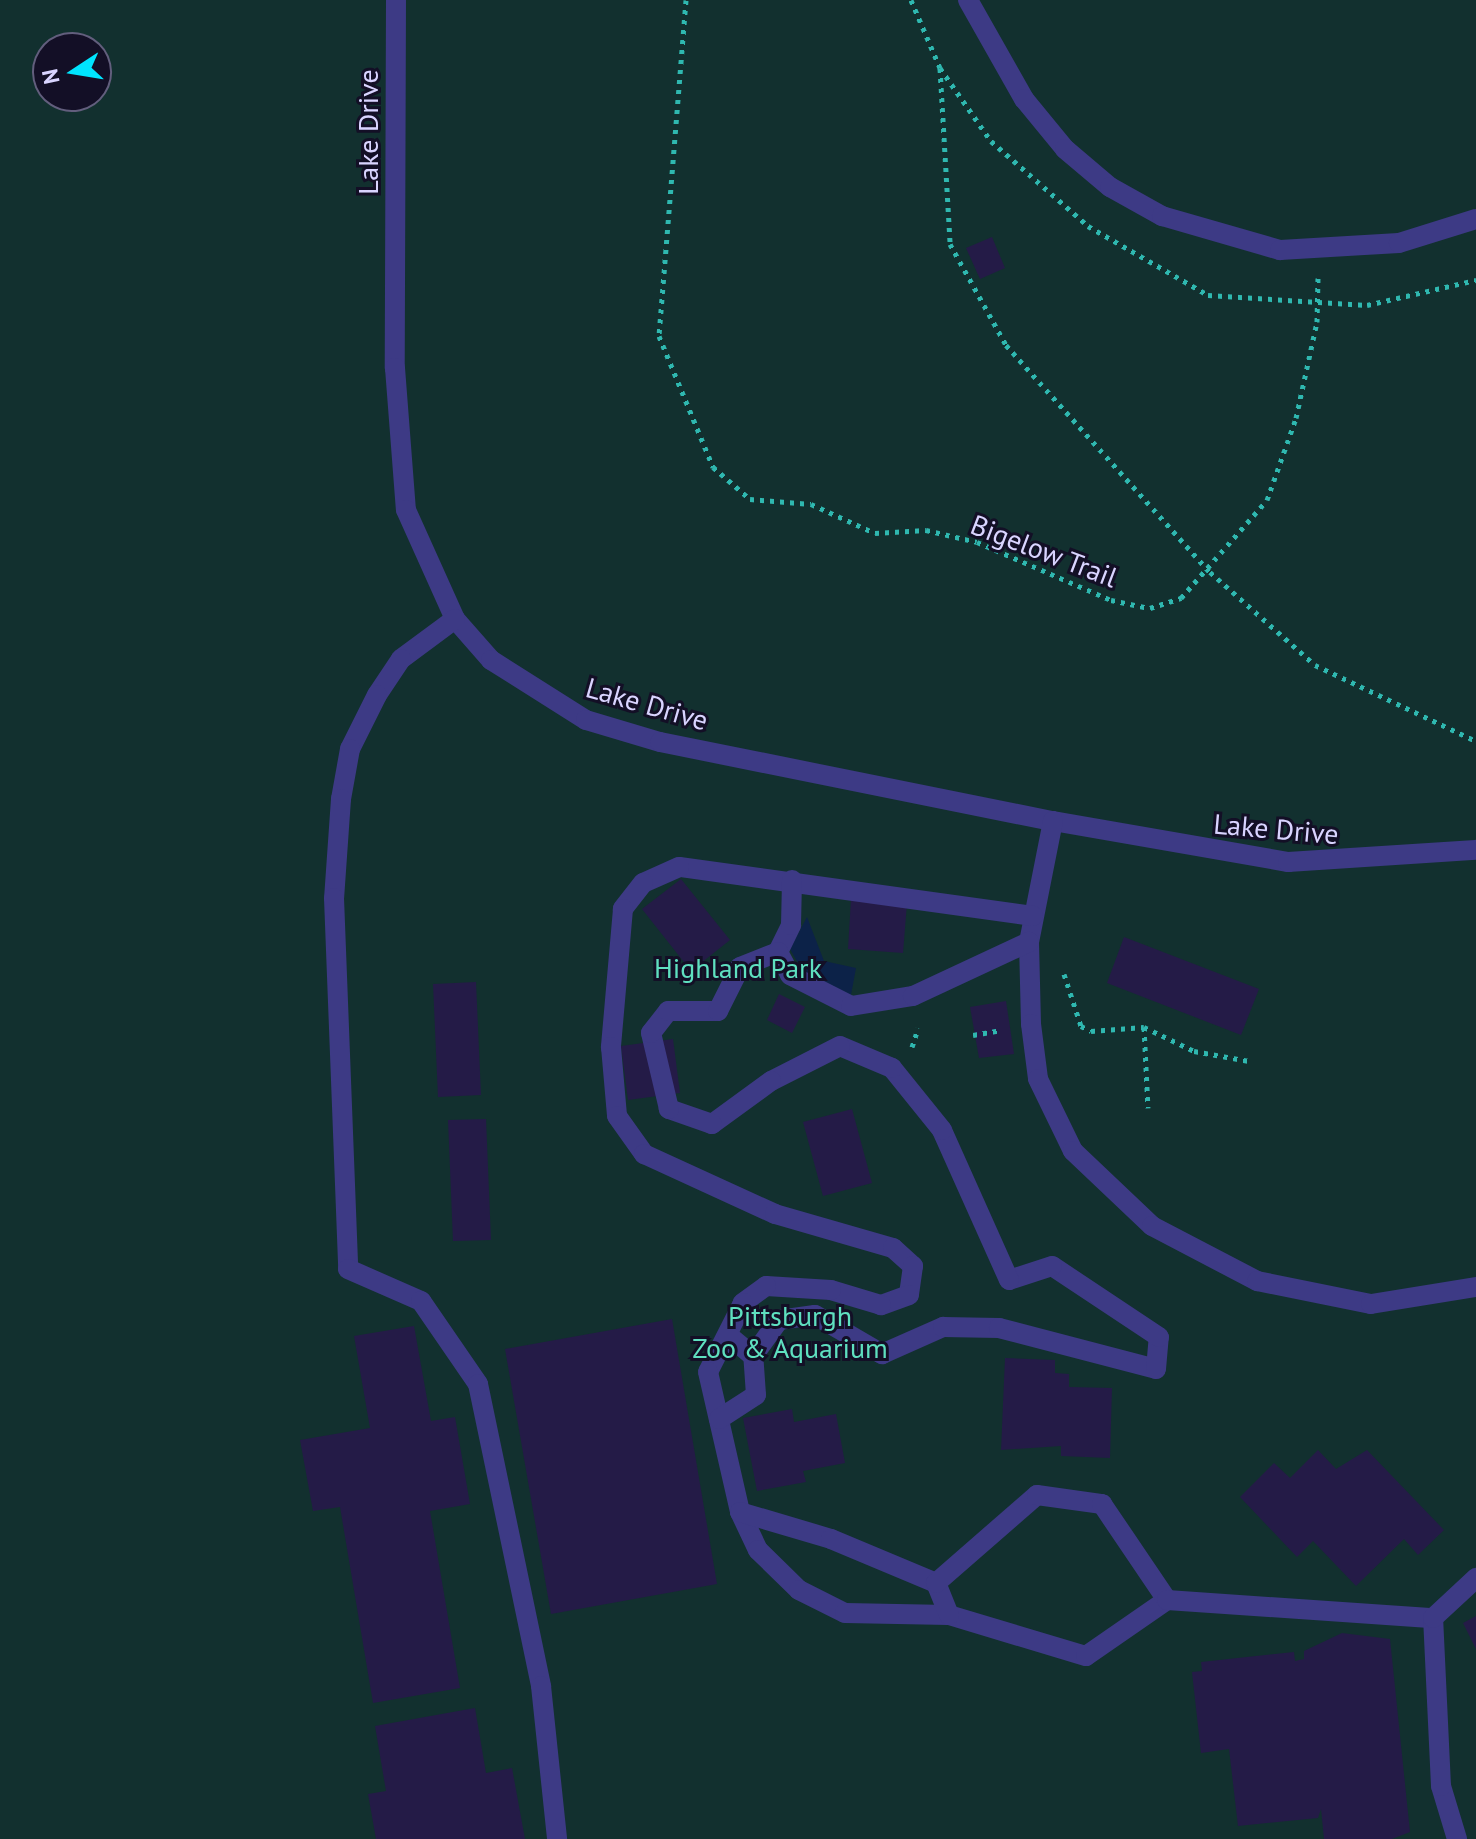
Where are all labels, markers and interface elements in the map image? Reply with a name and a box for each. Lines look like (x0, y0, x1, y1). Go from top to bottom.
north arrow (32, 32, 112, 112)
text: N (35, 67, 66, 87)
street label: Lake Drive (351, 69, 385, 195)
street label: Bigelow Trail (965, 507, 1123, 595)
street label: Lake Drive (582, 671, 712, 737)
street label: Lake Drive (1212, 807, 1340, 851)
park label: Highland Park (654, 951, 822, 985)
park label: Pittsburgh Zoo & Aquarium (692, 1299, 888, 1365)

